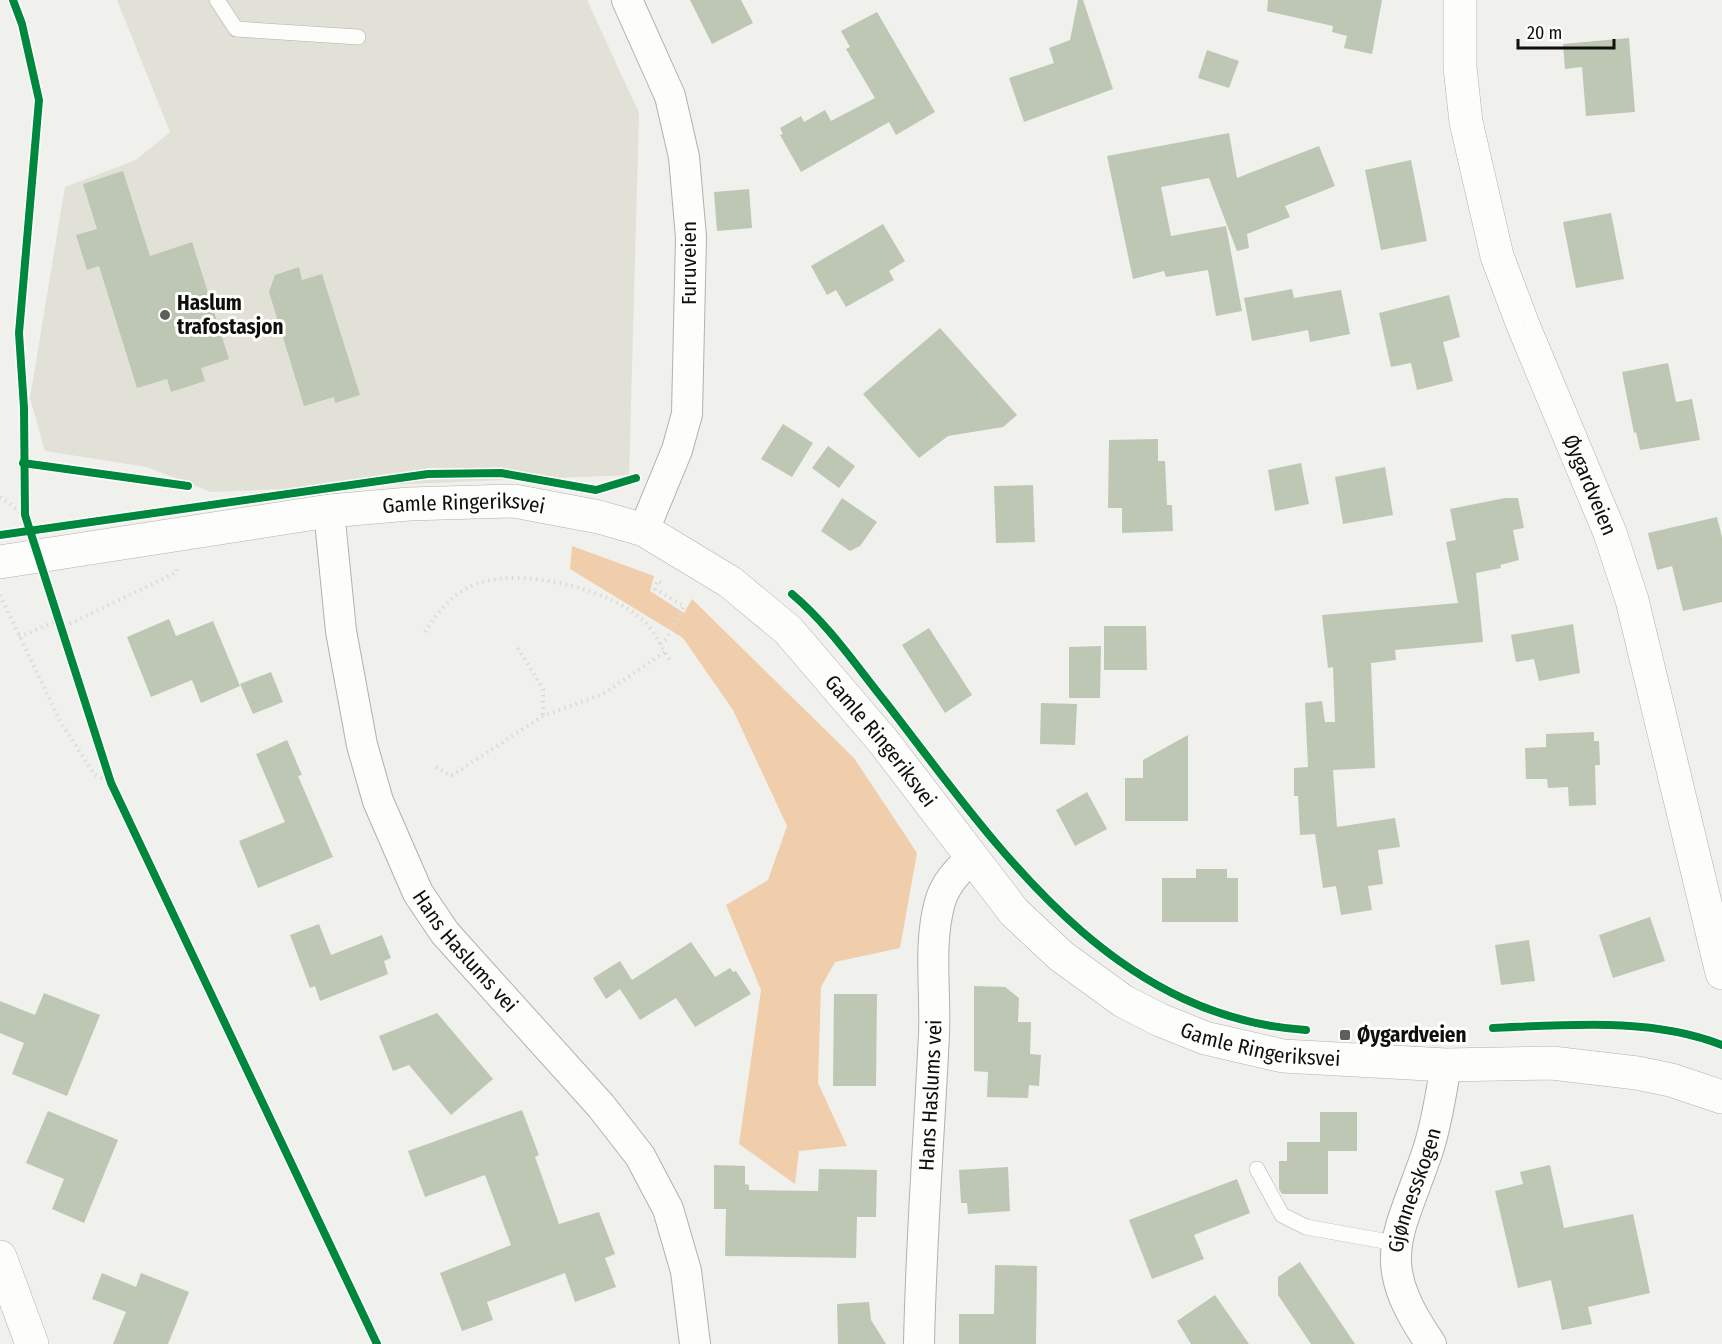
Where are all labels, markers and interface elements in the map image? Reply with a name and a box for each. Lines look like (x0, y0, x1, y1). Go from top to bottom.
scale bar (1518, 12, 1614, 50)
text: 20 m (1527, 22, 1562, 44)
street label: Furuveien (676, 221, 702, 305)
place label: Haslum trafostasjon (177, 290, 283, 340)
marker: Haslum trafostasjon (158, 308, 172, 322)
street label: Øygardveien (1557, 431, 1622, 539)
street label: Gamle Ringeriksvei (381, 488, 547, 520)
street label: Gamle Ringeriksvei (819, 670, 942, 812)
street label: Hans Haslums vei (407, 885, 523, 1018)
street label: Gamle Ringeriksvei (1177, 1016, 1341, 1072)
street label: Hans Haslums vei (913, 1020, 947, 1172)
place label: Øygardveien (1357, 1022, 1467, 1048)
marker: Øygardveien (1338, 1028, 1352, 1042)
street label: Gjønnesskogen (1383, 1125, 1447, 1254)

